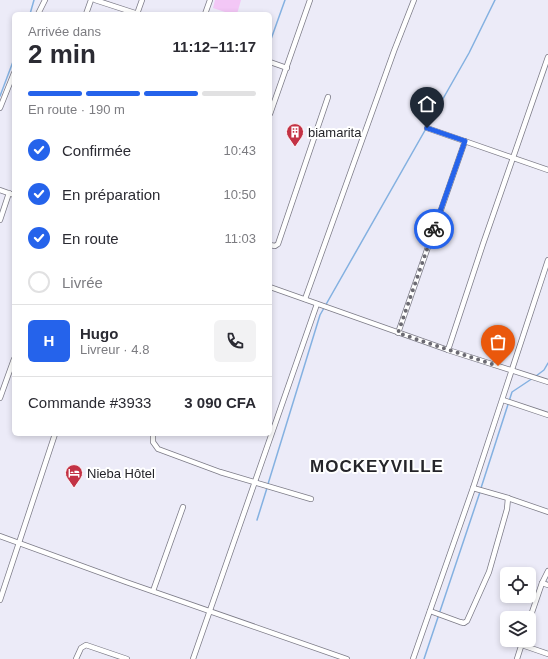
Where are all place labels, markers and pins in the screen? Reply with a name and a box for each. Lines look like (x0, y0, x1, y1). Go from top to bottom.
pin (410, 87, 444, 128)
building icon: biamarita (285, 122, 305, 147)
place label: biamarita (308, 125, 362, 140)
pin (481, 325, 515, 366)
hotel icon: Nieba Hôtel (64, 463, 84, 488)
place label: Nieba Hôtel (87, 466, 155, 481)

